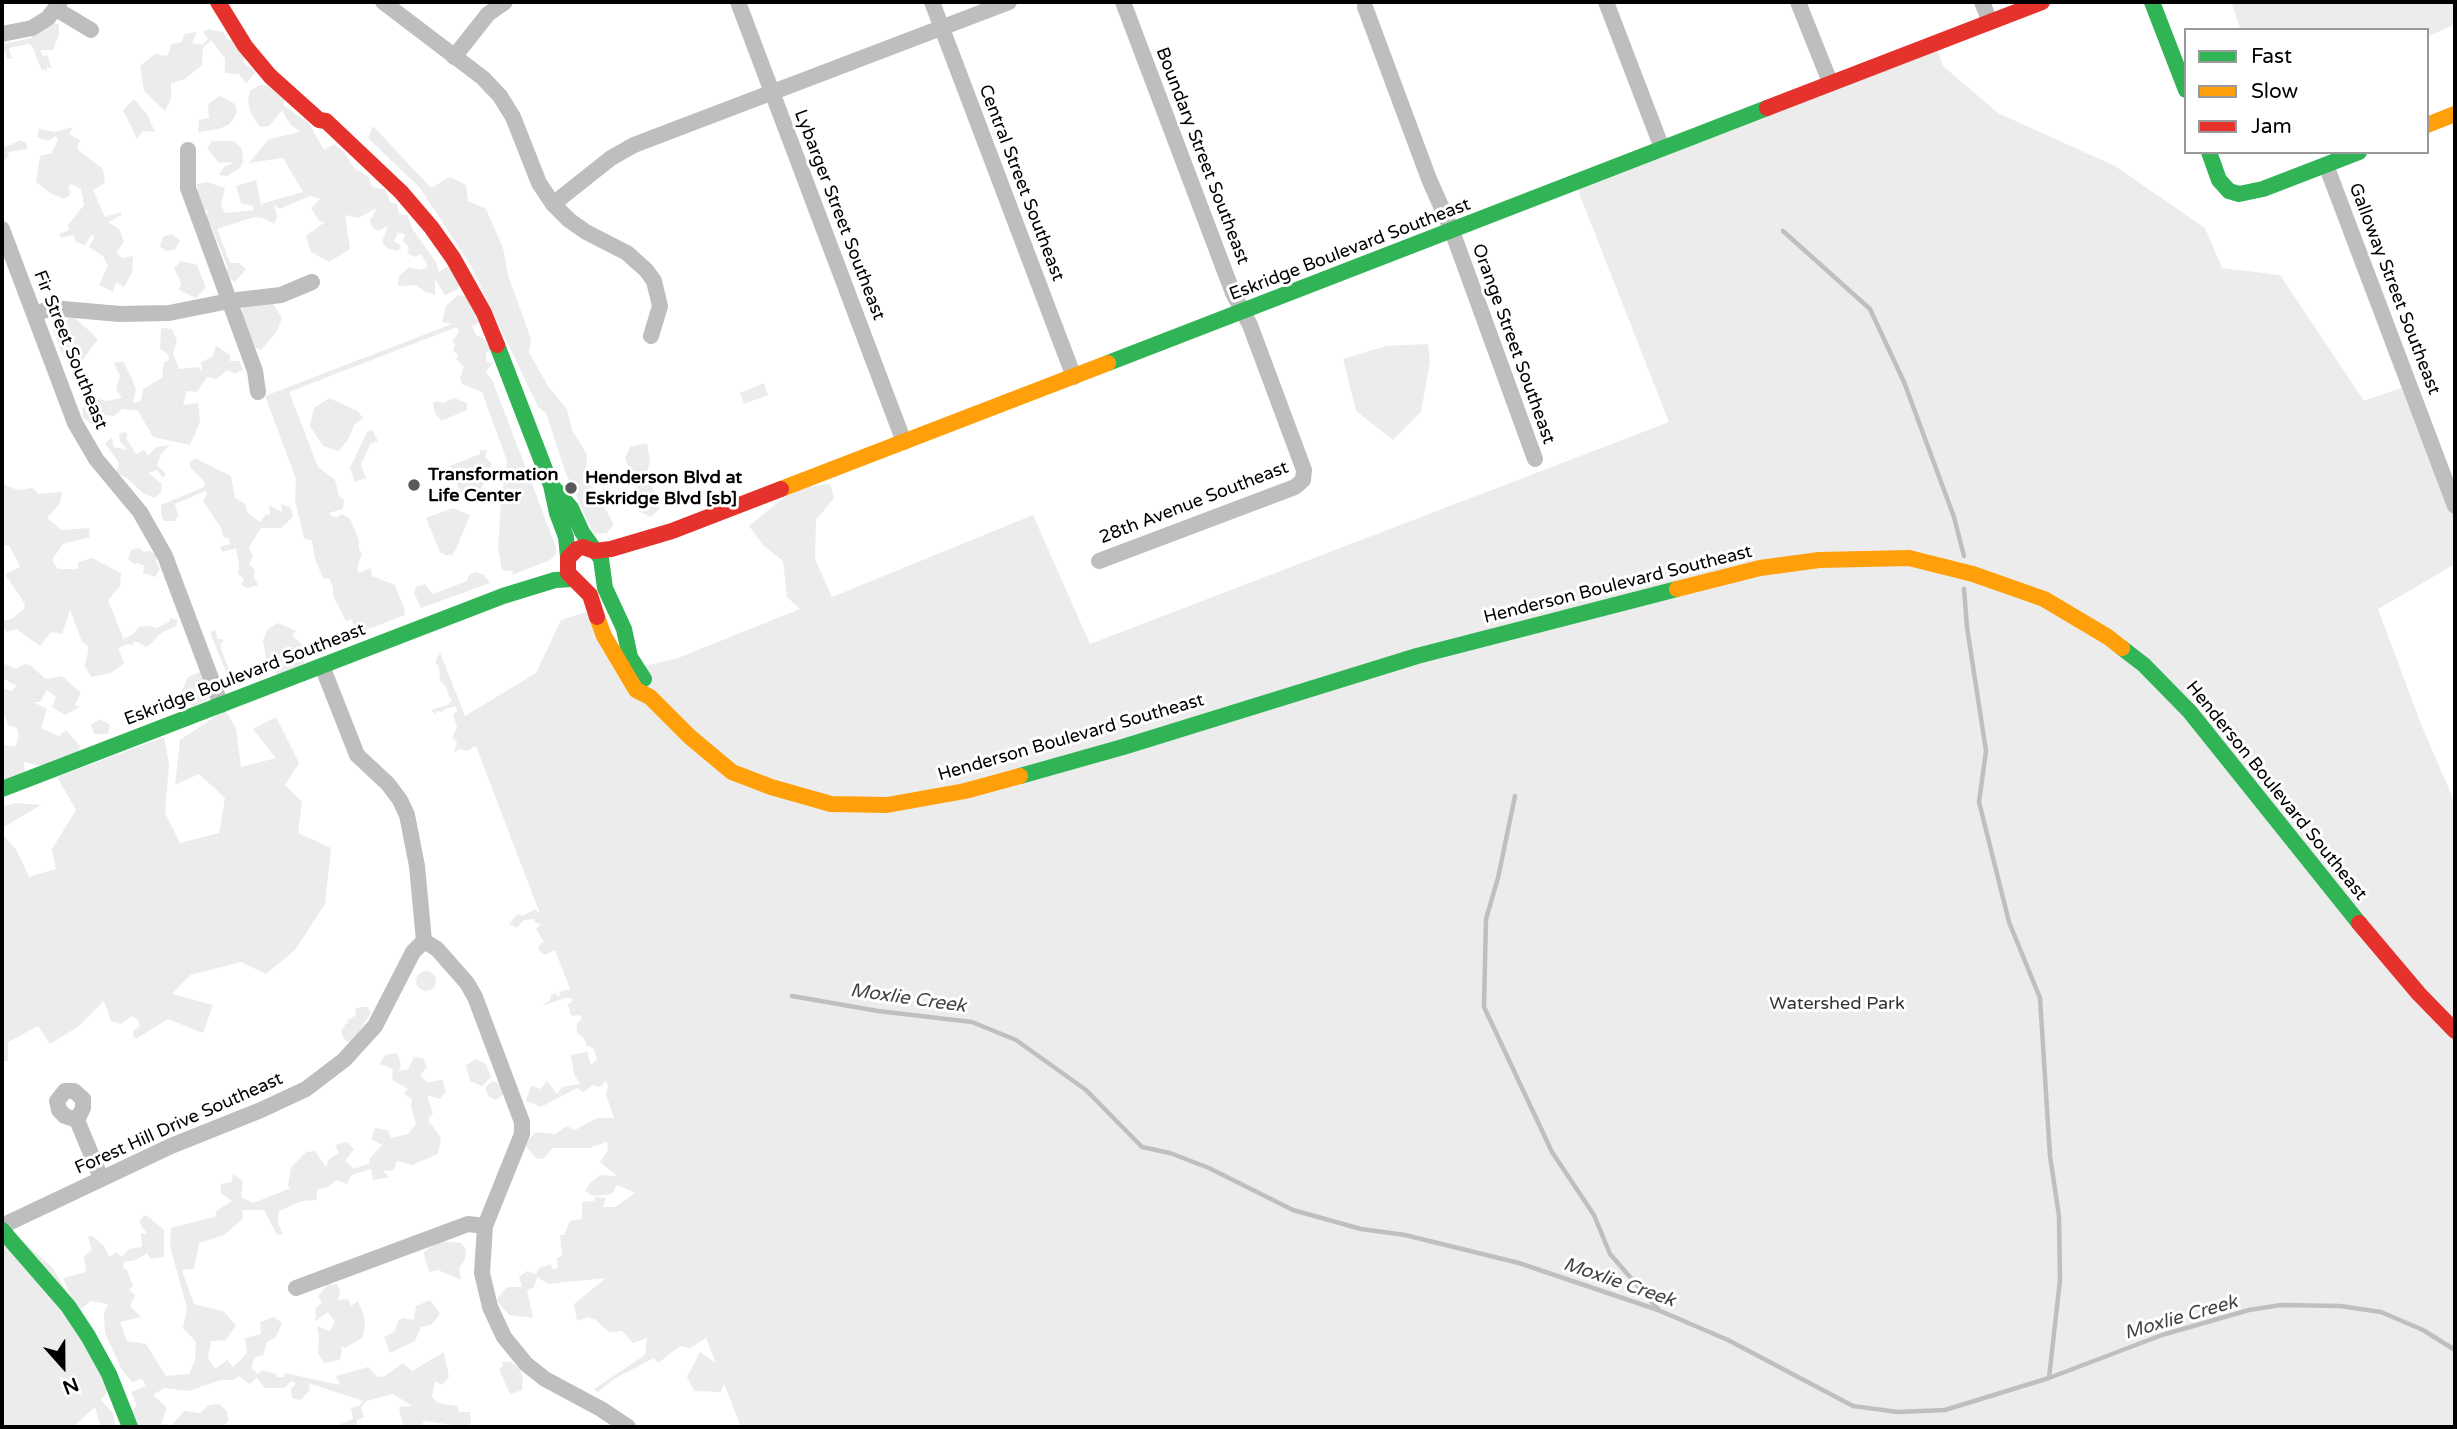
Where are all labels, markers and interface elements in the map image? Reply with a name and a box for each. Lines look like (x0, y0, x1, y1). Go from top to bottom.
legend (2184, 28, 2429, 154)
street label: Boundary Street Southeast (1151, 44, 1253, 268)
text: Fast (2251, 44, 2292, 69)
text: Slow (2251, 79, 2298, 104)
street label: Central Street Southeast (973, 82, 1069, 284)
street label: Lybarger Street Southeast (789, 107, 889, 323)
text: Jam (2251, 114, 2292, 139)
street label: Galloway Street Southeast (2344, 180, 2444, 398)
street label: Eskridge Boulevard Southeast (1226, 194, 1474, 306)
street label: Orange Street Southeast (1467, 241, 1559, 447)
street label: Fir Street Southeast (28, 267, 112, 433)
street label: 28th Avenue Southeast (1096, 457, 1292, 549)
place label: Transformation Life Center (428, 464, 558, 506)
place label: Henderson Blvd at Eskridge Blvd [sb] (585, 467, 742, 510)
marker: Transformation Life Center (406, 477, 422, 493)
marker: Henderson Blvd at Eskridge Blvd [sb] (563, 480, 579, 496)
street label: Henderson Boulevard Southeast (1482, 541, 1754, 629)
street label: Eskridge Boulevard Southeast (121, 619, 369, 731)
street label: Henderson Boulevard Southeast (2181, 677, 2371, 905)
street label: Henderson Boulevard Southeast (935, 690, 1207, 786)
water label: Moxlie Creek (849, 980, 967, 1018)
park label: Watershed Park (1769, 993, 1905, 1015)
street label: Forest Hill Drive Southeast (72, 1068, 286, 1180)
water label: Moxlie Creek (1560, 1253, 1678, 1313)
water label: Moxlie Creek (2122, 1291, 2240, 1345)
north arrow (28, 1331, 98, 1401)
text: N (59, 1373, 82, 1399)

